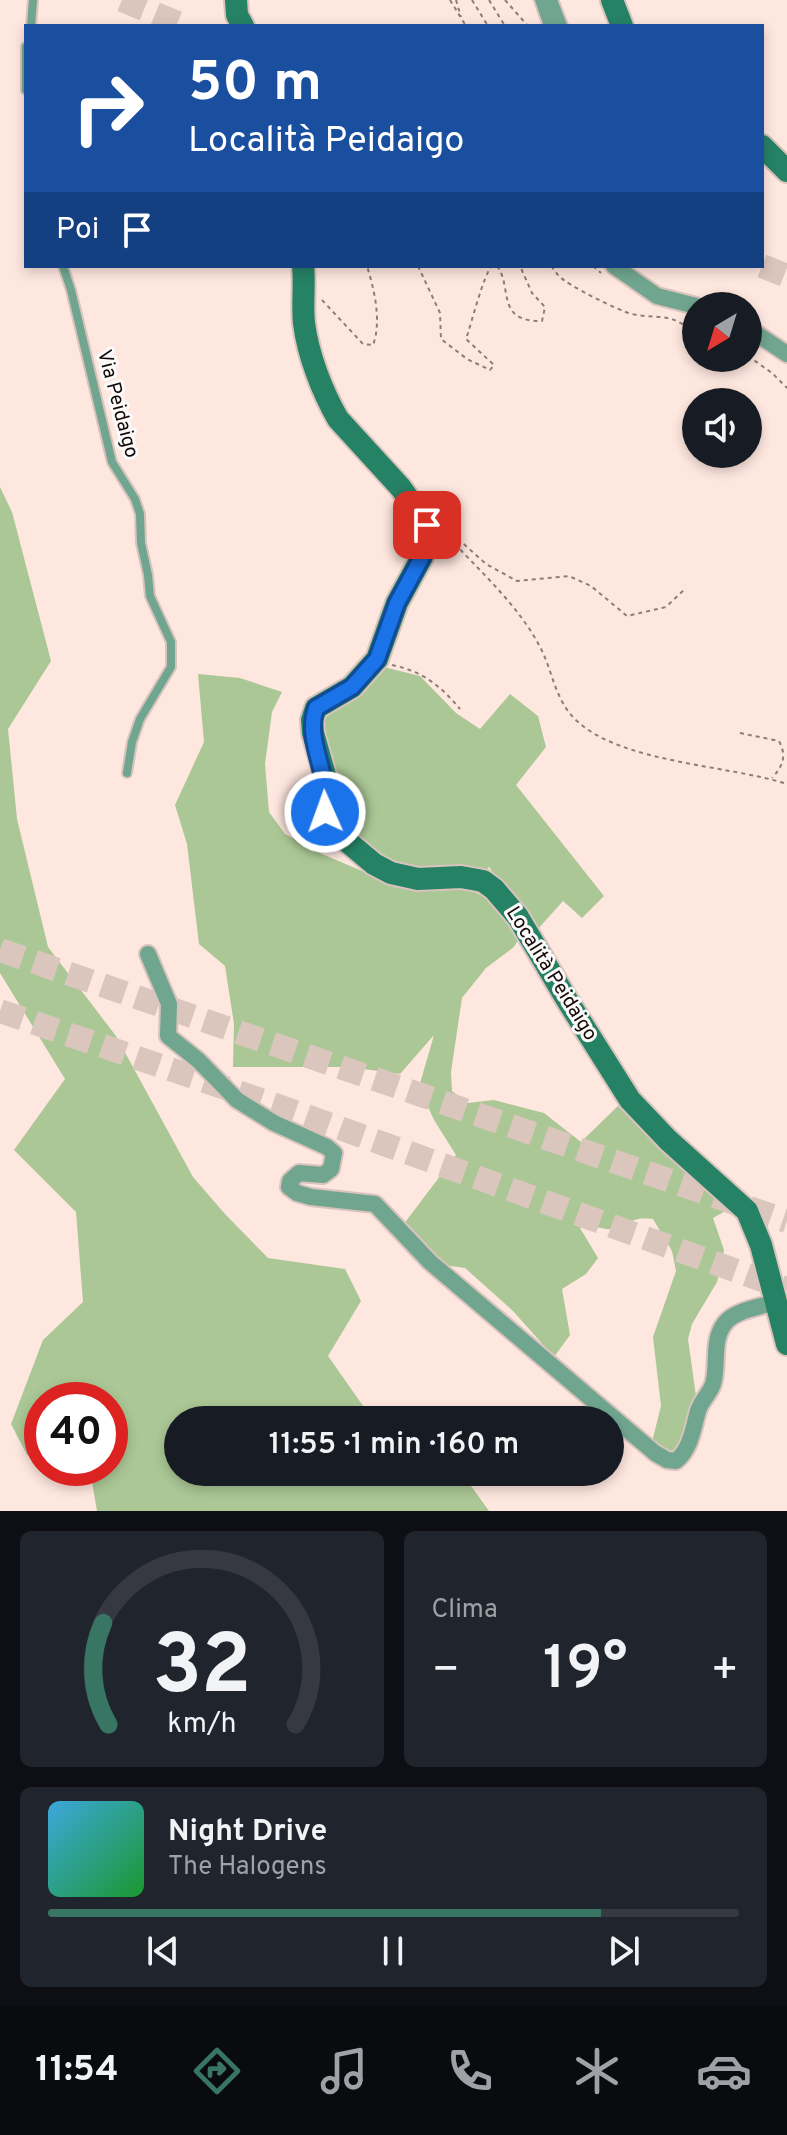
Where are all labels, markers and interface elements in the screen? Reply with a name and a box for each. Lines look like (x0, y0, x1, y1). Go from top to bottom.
text: 50 m (188, 50, 322, 120)
icon: right (56, 56, 160, 160)
text: Località Peidaigo (188, 119, 464, 165)
icon: arrive (115, 208, 159, 252)
text: Poi (56, 212, 99, 249)
north arrow (682, 292, 762, 372)
map controls (682, 292, 762, 468)
street label: Via Peidaigo (90, 347, 144, 461)
button: sound (682, 388, 762, 468)
pin (393, 491, 461, 559)
icon: arrive (405, 503, 449, 547)
position arrow (283, 770, 367, 854)
street label: Località Peidaigo (499, 902, 603, 1046)
speed limit sign: 40 (24, 1382, 128, 1486)
text: 11:55 · 1 min · 160 m (269, 1427, 519, 1464)
text: Clima (432, 1594, 498, 1627)
text: 32 (152, 1618, 251, 1723)
text: 19° (543, 1634, 628, 1710)
text: − (432, 1644, 460, 1700)
text: + (711, 1644, 739, 1700)
text: km/h (167, 1707, 236, 1743)
text: Night Drive (168, 1814, 327, 1851)
text: The Halogens (168, 1851, 327, 1884)
icon: previous (141, 1929, 185, 1973)
icon: pause (371, 1929, 415, 1973)
icon: next (602, 1929, 646, 1973)
icon: directions (189, 2043, 245, 2099)
icon: music (316, 2043, 372, 2099)
icon: phone (442, 2043, 498, 2099)
icon: climate (569, 2043, 625, 2099)
icon: car (696, 2043, 752, 2099)
text: 11:54 (35, 2048, 119, 2094)

